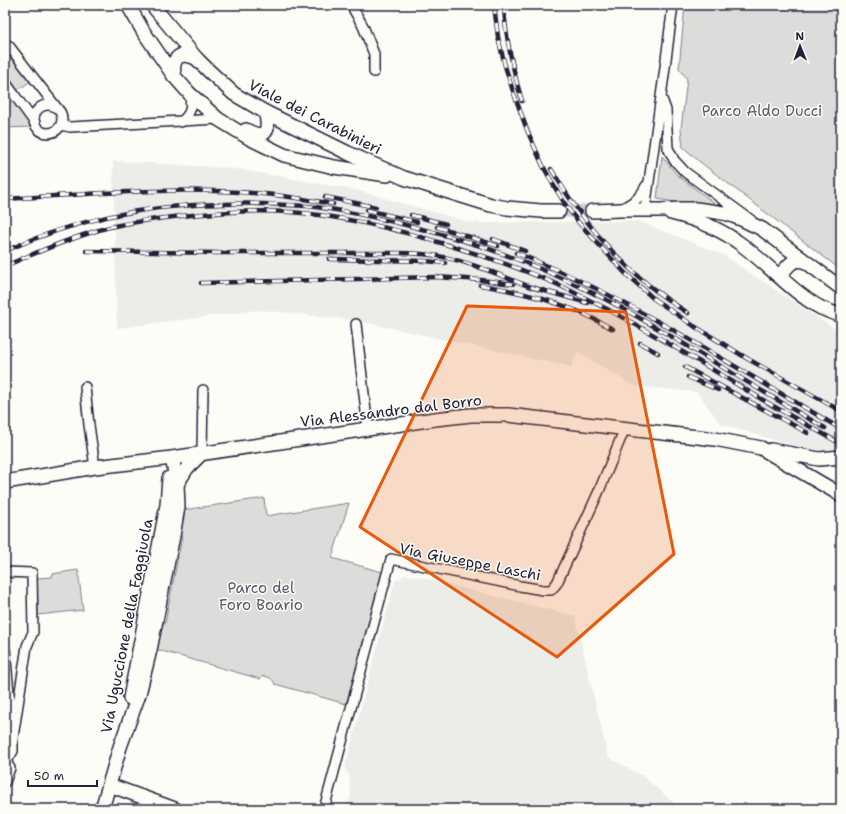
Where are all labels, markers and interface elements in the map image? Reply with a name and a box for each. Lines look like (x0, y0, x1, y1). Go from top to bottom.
north arrow (780, 26, 820, 66)
text: N (795, 29, 805, 44)
street label: Viale dei Carabinieri (245, 75, 385, 159)
park label: Parco Aldo Ducci (702, 101, 822, 121)
street label: Via Alessandro dal Borro (299, 390, 483, 432)
street label: Via Uguccione della Faggiuola (96, 516, 158, 735)
street label: Via Giuseppe Laschi (397, 538, 543, 586)
park label: Parco del Foro Boario (219, 578, 303, 615)
scale bar (28, 762, 97, 788)
text: 50 m (34, 768, 64, 784)

